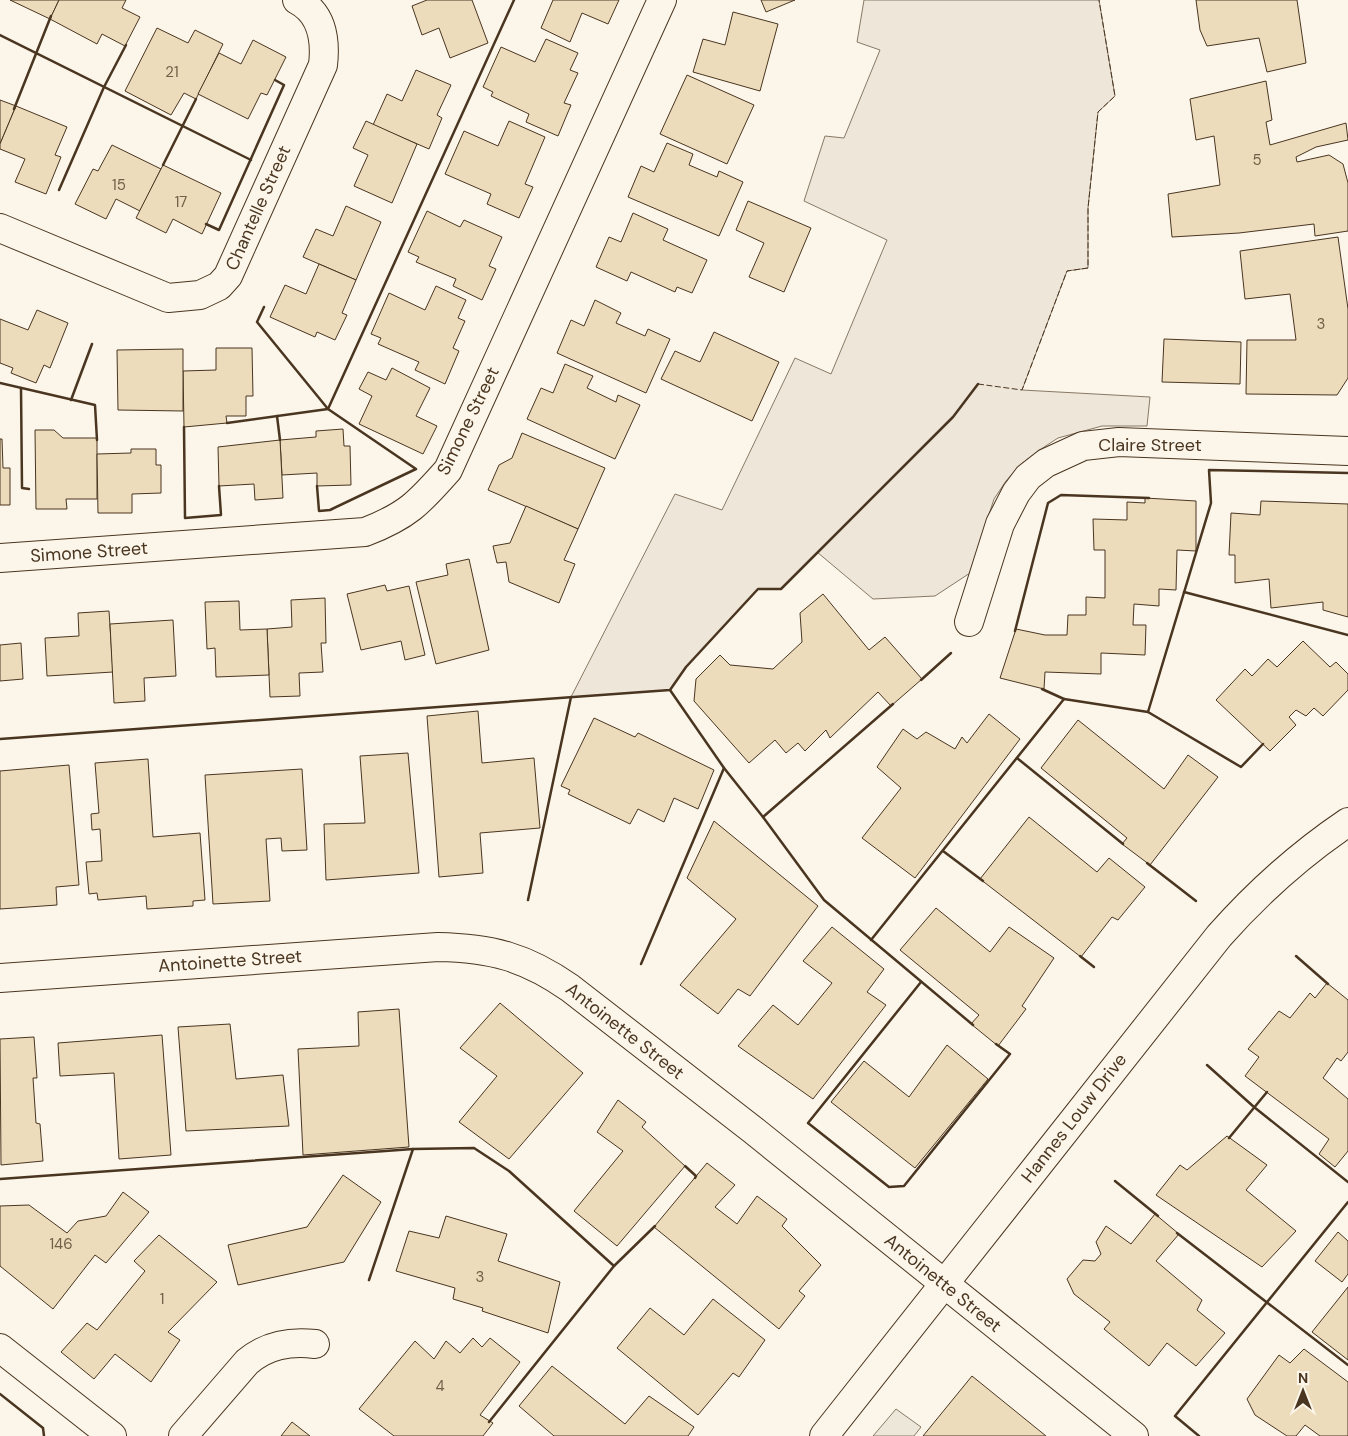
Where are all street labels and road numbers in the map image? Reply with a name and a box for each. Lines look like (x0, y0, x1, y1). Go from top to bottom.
street label: Chantelle Street (220, 142, 296, 274)
street label: Simone Street (431, 363, 505, 479)
street label: Claire Street (1098, 433, 1202, 457)
street label: Simone Street (29, 536, 149, 568)
street label: Antoinette Street (157, 944, 303, 978)
street label: Antoinette Street (561, 977, 689, 1085)
street label: Hannes Louw Drive (1016, 1048, 1132, 1188)
street label: Antoinette Street (879, 1228, 1007, 1338)

